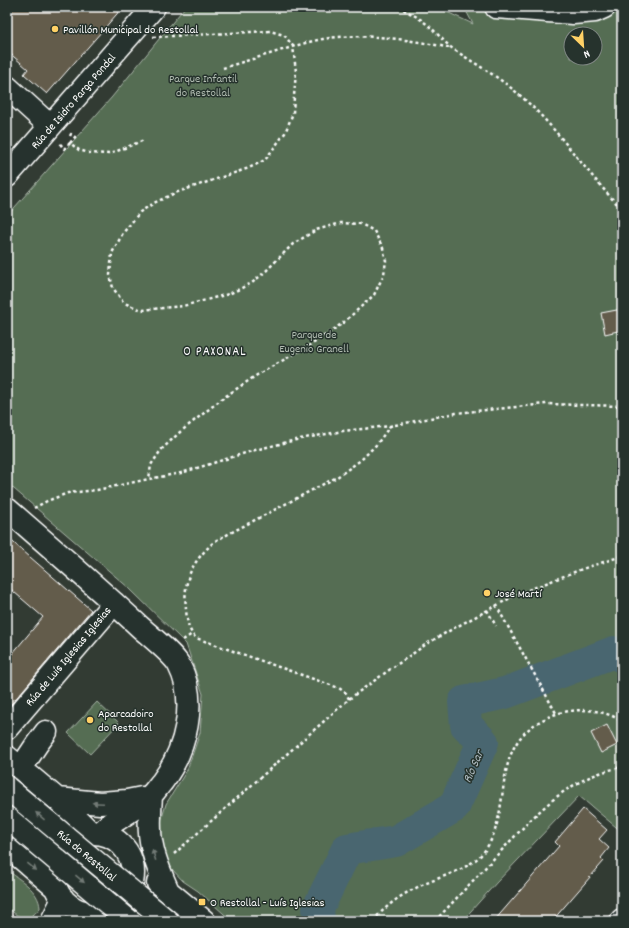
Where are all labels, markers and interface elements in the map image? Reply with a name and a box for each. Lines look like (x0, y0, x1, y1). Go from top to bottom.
place label: Pavillón Municipal do Restollal (63, 22, 198, 39)
marker: Pavillón Municipal do Restollal (50, 24, 60, 34)
north arrow (563, 26, 603, 66)
text: N (580, 45, 592, 62)
street label: Rúa de Isidro Parga Pondal (28, 50, 121, 154)
park label: Parque Infantil do Restollal (169, 71, 237, 102)
park label: Parque de Eugenio Granell (279, 327, 349, 358)
district label: O PAXONAL (183, 343, 247, 362)
place label: José Martí (495, 586, 542, 603)
marker: José Martí (482, 588, 492, 598)
street label: Rúa de Luís Iglesias Iglesias (22, 603, 116, 711)
place label: Aparcadoiro do Restollal (98, 706, 154, 737)
marker: Aparcadoiro do Restollal (85, 715, 95, 725)
water label: Río Sar (459, 746, 491, 786)
one-way arrow (91, 800, 104, 806)
one-way arrow (35, 811, 45, 820)
street label: Rúa do Restollal (53, 826, 120, 886)
one-way arrow (151, 848, 157, 860)
one-way arrow (27, 862, 37, 871)
one-way arrow (75, 874, 84, 883)
place label: O Restollal - Luís Iglesias (210, 895, 325, 912)
marker: O Restollal - Luís Iglesias (197, 897, 207, 907)

